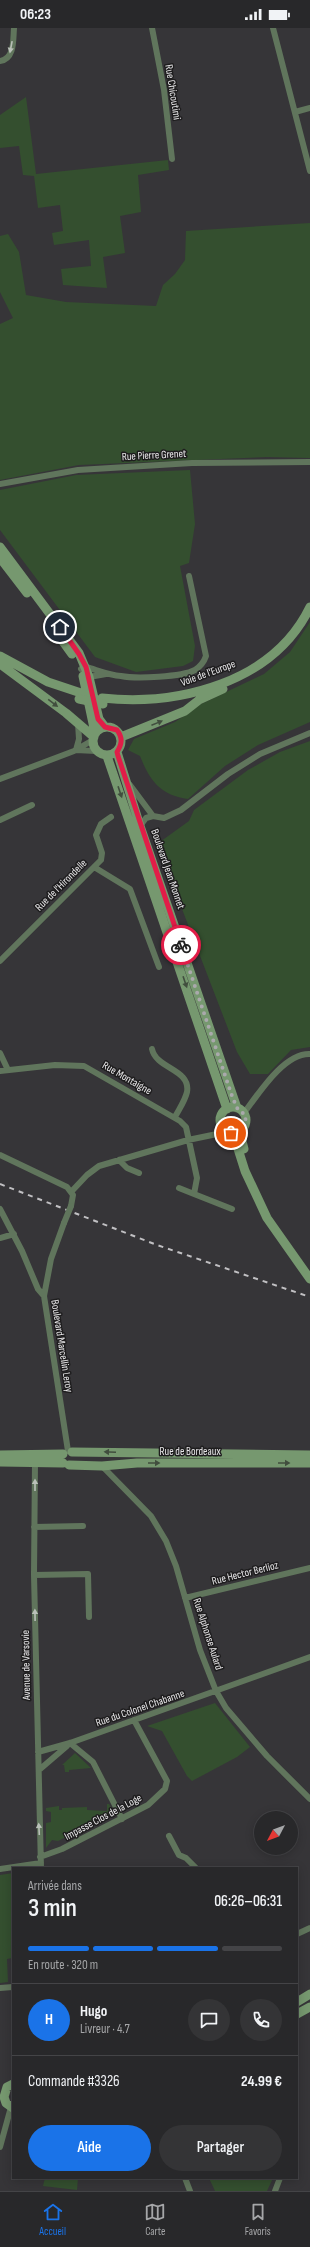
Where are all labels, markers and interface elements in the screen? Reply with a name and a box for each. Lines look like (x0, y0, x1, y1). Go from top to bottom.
text: 06:23 (20, 5, 51, 24)
one-way arrow (8, 41, 14, 54)
street label: Rue Chicoutimi (162, 63, 184, 121)
street label: Rue Pierre Grenet (121, 447, 187, 463)
pin (43, 610, 77, 644)
icon: home (49, 616, 71, 638)
street label: Voie de l'Europe (179, 657, 237, 689)
one-way arrow (48, 699, 59, 707)
one-way arrow (151, 719, 163, 726)
one-way arrow (118, 787, 124, 799)
street label: Boulevard Jean Monnet (148, 827, 188, 911)
street label: Rue de l'Hirondelle (32, 856, 90, 914)
courier (161, 925, 201, 965)
icon: bike (170, 934, 192, 956)
one-way arrow (182, 976, 188, 988)
street label: Rue Montaigne (100, 1059, 154, 1097)
pin (214, 1116, 248, 1150)
icon: bag (220, 1122, 242, 1144)
street label: Boulevard Marcellin Leroy (48, 1299, 76, 1394)
street label: Rue de Bordeaux (159, 1445, 221, 1458)
one-way arrow (104, 1448, 116, 1455)
one-way arrow (148, 1460, 161, 1466)
one-way arrow (278, 1460, 291, 1466)
one-way arrow (32, 1478, 38, 1491)
street label: Rue Hector Berlioz (210, 1558, 280, 1588)
street label: Rue Alphonse Aulard (190, 1597, 226, 1672)
one-way arrow (32, 1608, 38, 1621)
street label: Avenue de Varsovie (19, 1630, 33, 1701)
street label: Rue du Colonel Chabanne (94, 1687, 186, 1729)
street label: Impasse Clos de la Loge (62, 1791, 144, 1843)
north arrow (254, 1811, 298, 1855)
map controls (254, 1811, 298, 1855)
one-way arrow (36, 1822, 42, 1835)
text: Arrivée dans (28, 1878, 82, 1894)
text: 06:26–06:31 (214, 1892, 282, 1911)
text: 3 min (28, 1893, 77, 1924)
text: En route · 320 m (28, 1957, 98, 1973)
button: chat (188, 1999, 230, 2041)
button: phone (240, 1999, 282, 2041)
text: Hugo (80, 2002, 107, 2021)
text: H (45, 2010, 53, 2029)
text: Livreur · 4.7 (80, 2021, 130, 2037)
text: Commande #3326 (28, 2072, 120, 2091)
text: 24.99 € (241, 2072, 282, 2091)
button: Aide (28, 2125, 151, 2171)
button: Partager (159, 2125, 282, 2171)
tab: Accueil (39, 2201, 66, 2238)
tab: Carte (144, 2201, 166, 2238)
tab: Favoris (245, 2201, 271, 2238)

